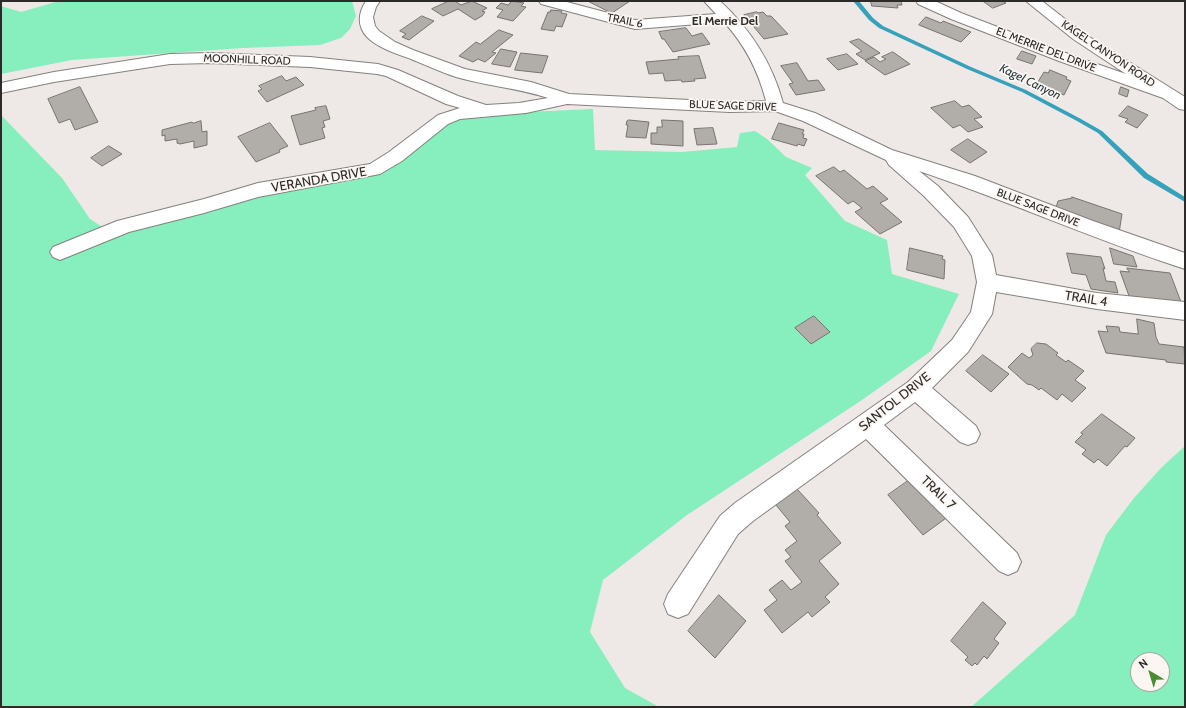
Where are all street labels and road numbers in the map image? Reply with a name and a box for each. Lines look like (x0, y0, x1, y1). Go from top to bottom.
street label: TRAIL 6 (606, 11, 644, 31)
street label: KAGEL CANYON ROAD (1059, 18, 1157, 90)
street label: EL MERRIE DEL DRIVE (994, 25, 1098, 75)
street label: MOONHILL ROAD (203, 52, 291, 68)
street label: BLUE SAGE DRIVE (689, 98, 777, 114)
street label: VERANDA DRIVE (270, 164, 368, 196)
street label: BLUE SAGE DRIVE (995, 186, 1081, 230)
street label: TRAIL 4 (1064, 288, 1108, 310)
street label: SANTOL DRIVE (856, 369, 934, 435)
street label: TRAIL 7 (917, 473, 959, 513)

